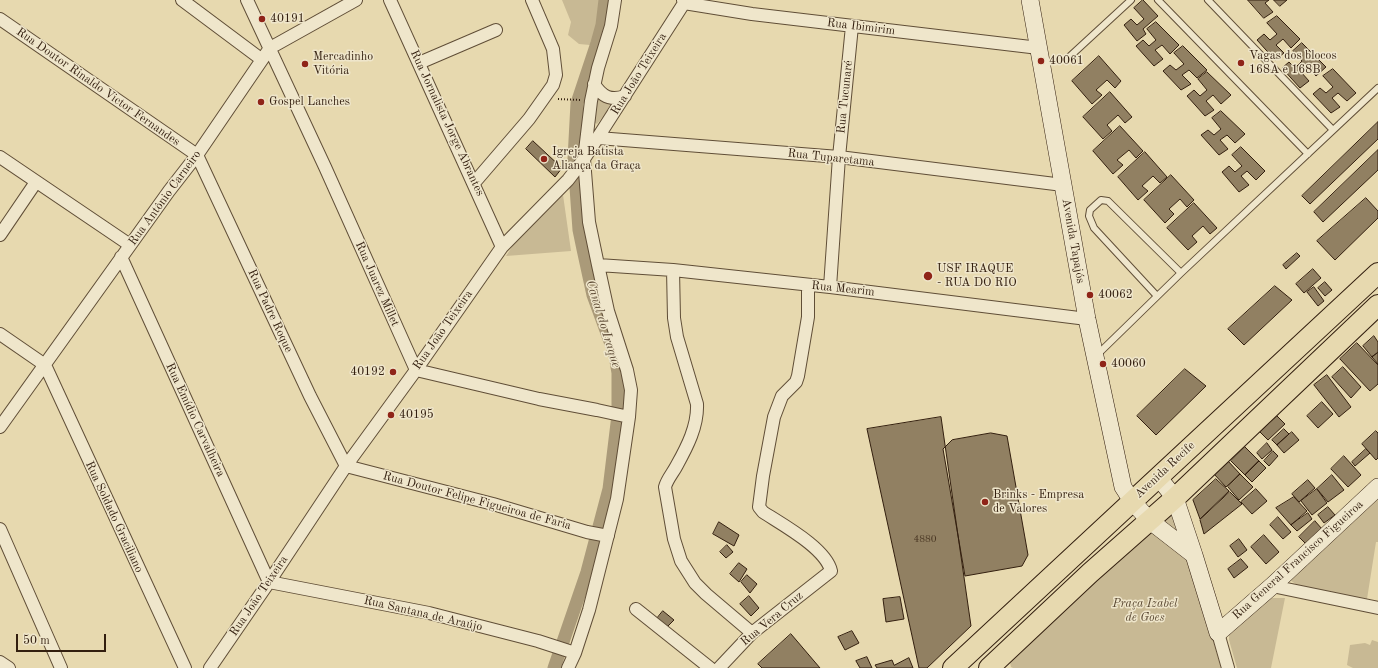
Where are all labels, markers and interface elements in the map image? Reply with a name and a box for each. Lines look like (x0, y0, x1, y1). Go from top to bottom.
place label: 40191 (270, 12, 305, 26)
marker: 40191 (257, 14, 267, 24)
street label: Rua Ibimirim (826, 16, 896, 38)
street label: Rua Doutor Rinaldo Victor Fernandes (13, 25, 183, 149)
street label: Rua João Teixeira (608, 30, 670, 118)
street label: Rua Jornalista Jorge Abrantes (407, 48, 487, 198)
place label: Vagas dos blocos 168A e 168B (1249, 49, 1337, 77)
place label: Mercadinho Vitória (313, 50, 373, 78)
place label: 40061 (1049, 54, 1084, 68)
marker: 40061 (1036, 56, 1046, 66)
marker: Vagas dos blocos 168A e 168B (1236, 58, 1246, 68)
marker: Mercadinho Vitória (300, 59, 310, 69)
street label: Rua Tucunaré (834, 60, 856, 134)
place label: Gospel Lanches (269, 95, 350, 109)
marker: Gospel Lanches (256, 97, 266, 107)
place label: Igreja Batista Aliança da Graça (552, 145, 641, 173)
street label: Rua Tuparetama (787, 146, 875, 170)
street label: Rua Antônio Carneiro (126, 148, 204, 248)
marker: Igreja Batista Aliança da Graça (539, 154, 549, 164)
street label: Avenida Tapajós (1058, 197, 1088, 285)
street label: Rua Juarez Millet (352, 239, 402, 329)
place label: USF IRAQUE - RUA DO RIO (937, 262, 1017, 290)
street label: Rua Padre Roque (244, 267, 296, 355)
marker: USF IRAQUE - RUA DO RIO (922, 270, 934, 282)
water label: Canal do Iraque (582, 278, 624, 370)
street label: Rua Mearim (811, 279, 875, 299)
street label: Rua João Teixeira (410, 287, 476, 373)
place label: 40062 (1098, 288, 1133, 302)
marker: 40062 (1085, 290, 1095, 300)
place label: 40060 (1111, 357, 1146, 371)
marker: 40060 (1098, 359, 1108, 369)
street label: Rua Emídio Carvalheira (162, 361, 228, 479)
place label: 40192 (350, 365, 385, 379)
marker: 40192 (388, 367, 398, 377)
place label: 40195 (399, 408, 434, 422)
marker: 40195 (386, 410, 396, 420)
street label: Avenida Recife (1132, 438, 1198, 502)
street label: Rua Soldado Graciliano (82, 459, 146, 575)
street label: Rua Doutor Felipe Figueiroa de Faria (381, 469, 573, 533)
place label: Brinks - Empresa de Valores (993, 488, 1084, 516)
marker: Brinks - Empresa de Valores (980, 497, 990, 507)
street label: Rua General Francisco Figueiroa (1230, 497, 1366, 623)
house number: 4880 (913, 533, 937, 545)
street label: Rua João Teixeira (227, 553, 291, 639)
street label: Rua Vera Cruz (738, 589, 806, 649)
street label: Rua Santana de Araújo (362, 593, 484, 635)
park label: Praça Izabel de Goes (1113, 597, 1177, 625)
scale bar (18, 626, 108, 652)
text: 50 m (23, 635, 50, 647)

